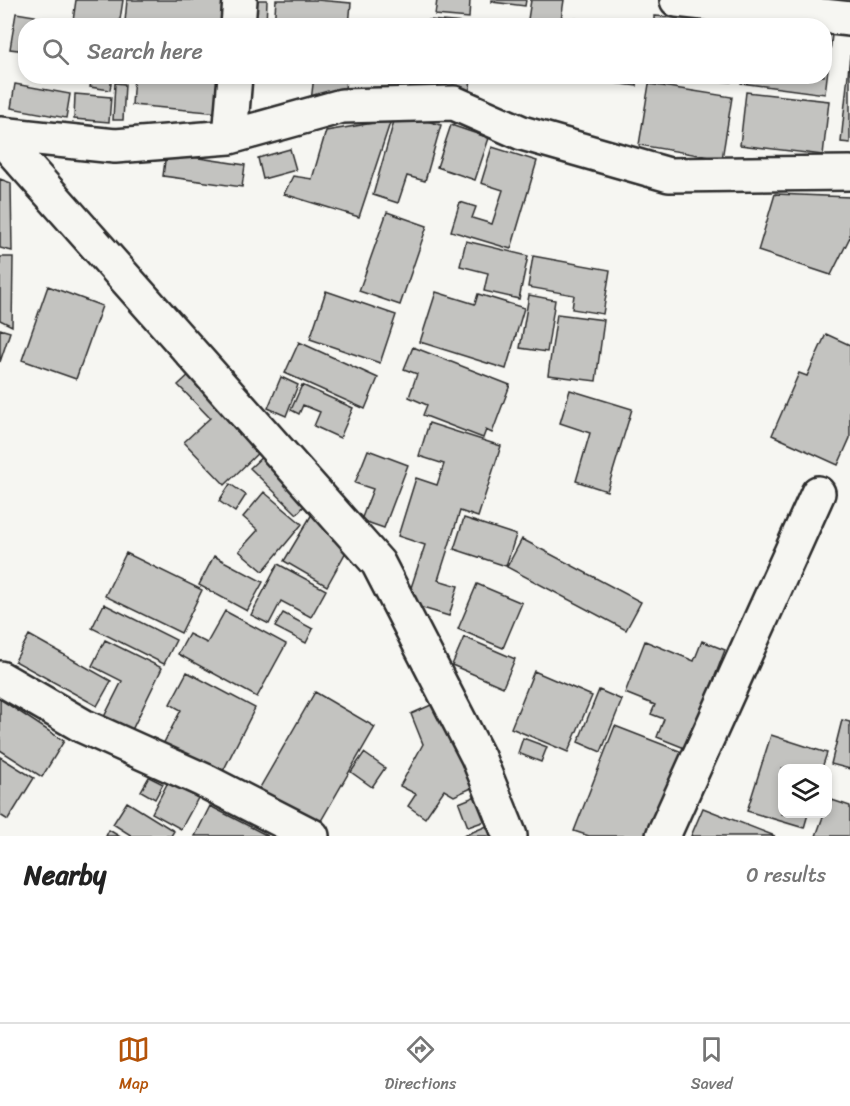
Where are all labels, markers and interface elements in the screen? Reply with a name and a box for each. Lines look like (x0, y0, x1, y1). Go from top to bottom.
search box (18, 18, 832, 84)
text: Search here (87, 32, 203, 71)
icon: search (39, 35, 72, 68)
map controls (778, 764, 832, 818)
button: layers (778, 764, 832, 818)
text: Nearby (24, 852, 106, 898)
text: 0 results (746, 858, 826, 893)
tab: Map (117, 1033, 150, 1098)
tab: Directions (385, 1033, 456, 1098)
tab: Saved (691, 1033, 733, 1098)

